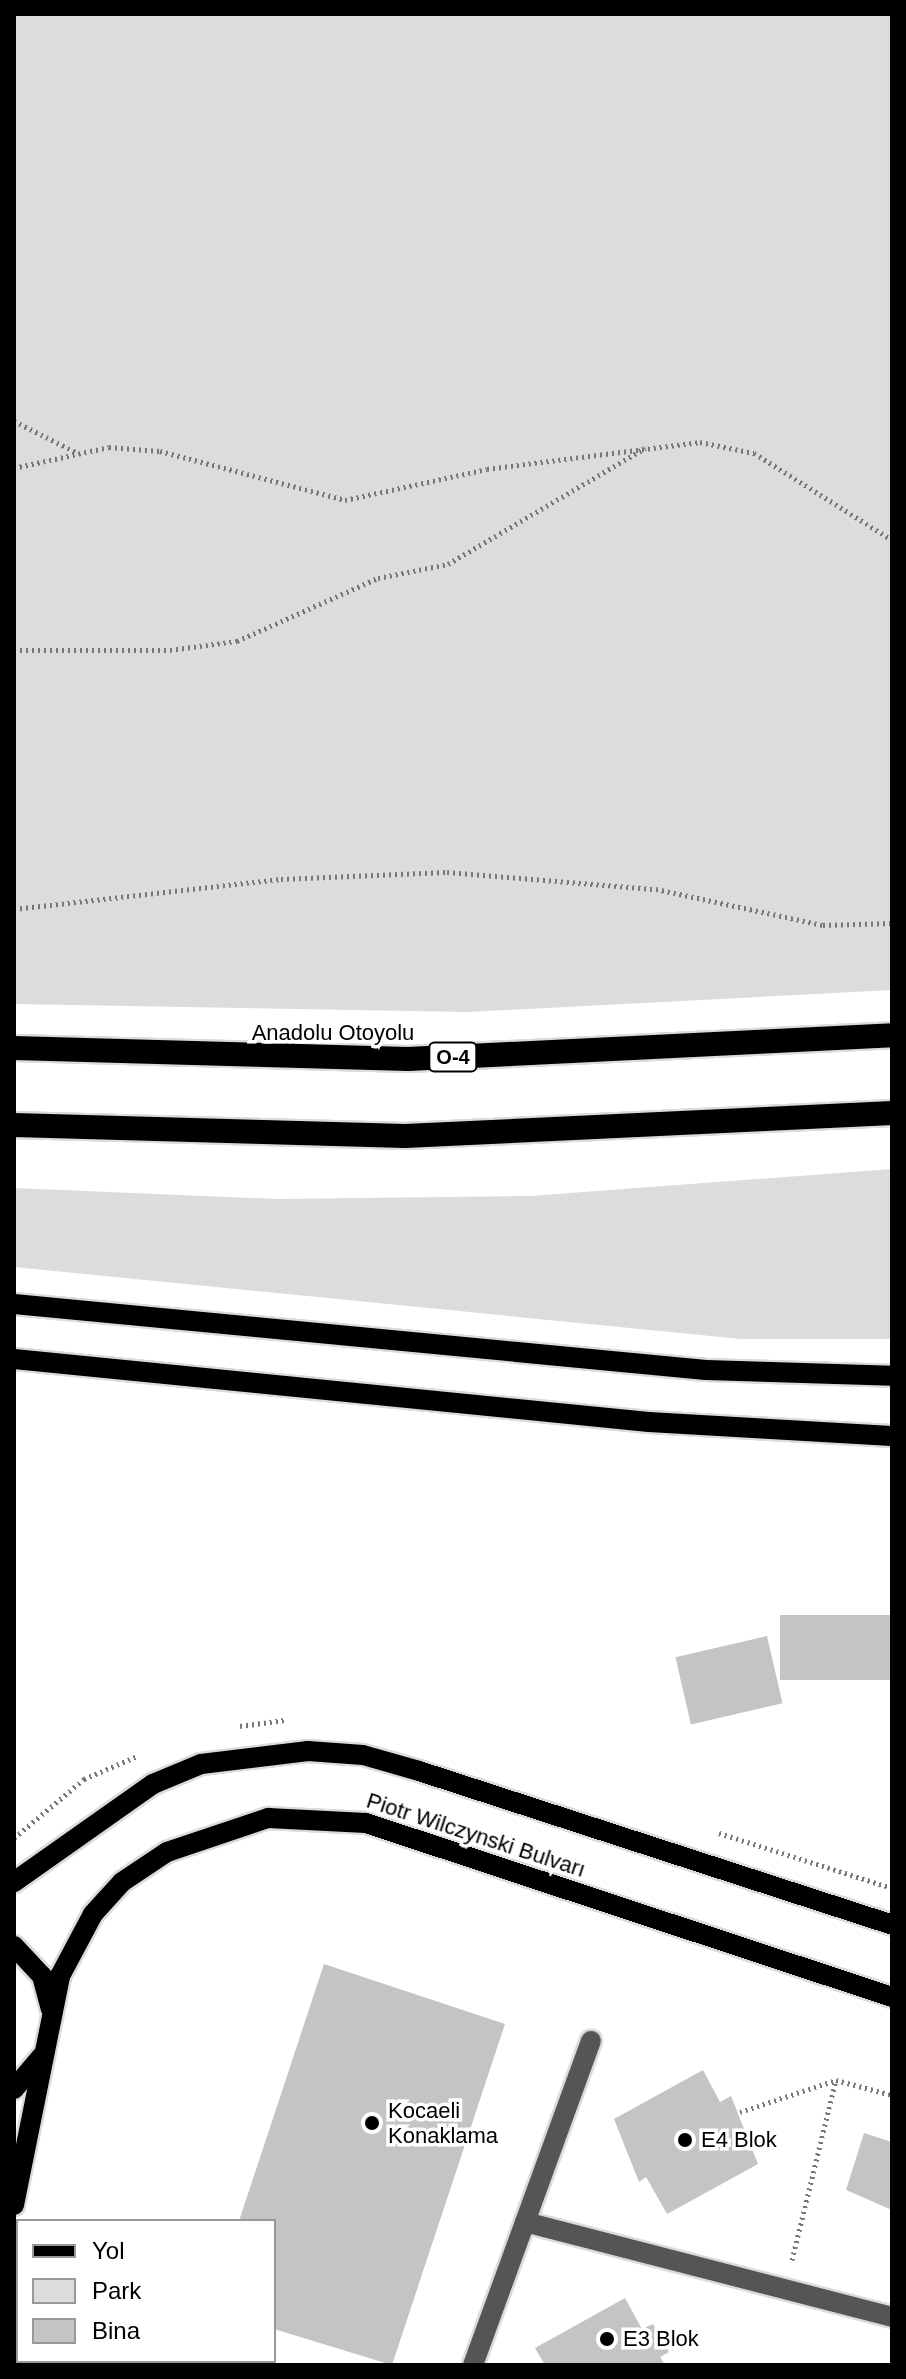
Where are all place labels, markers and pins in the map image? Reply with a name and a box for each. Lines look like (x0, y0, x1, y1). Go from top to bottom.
place label: Kocaeli Konaklama (388, 2097, 498, 2148)
marker: Kocaeli Konaklama (363, 2114, 381, 2132)
place label: E4 Blok (701, 2127, 777, 2153)
marker: E4 Blok (676, 2131, 694, 2149)
place label: E3 Blok (623, 2326, 699, 2352)
marker: E3 Blok (598, 2330, 616, 2348)

